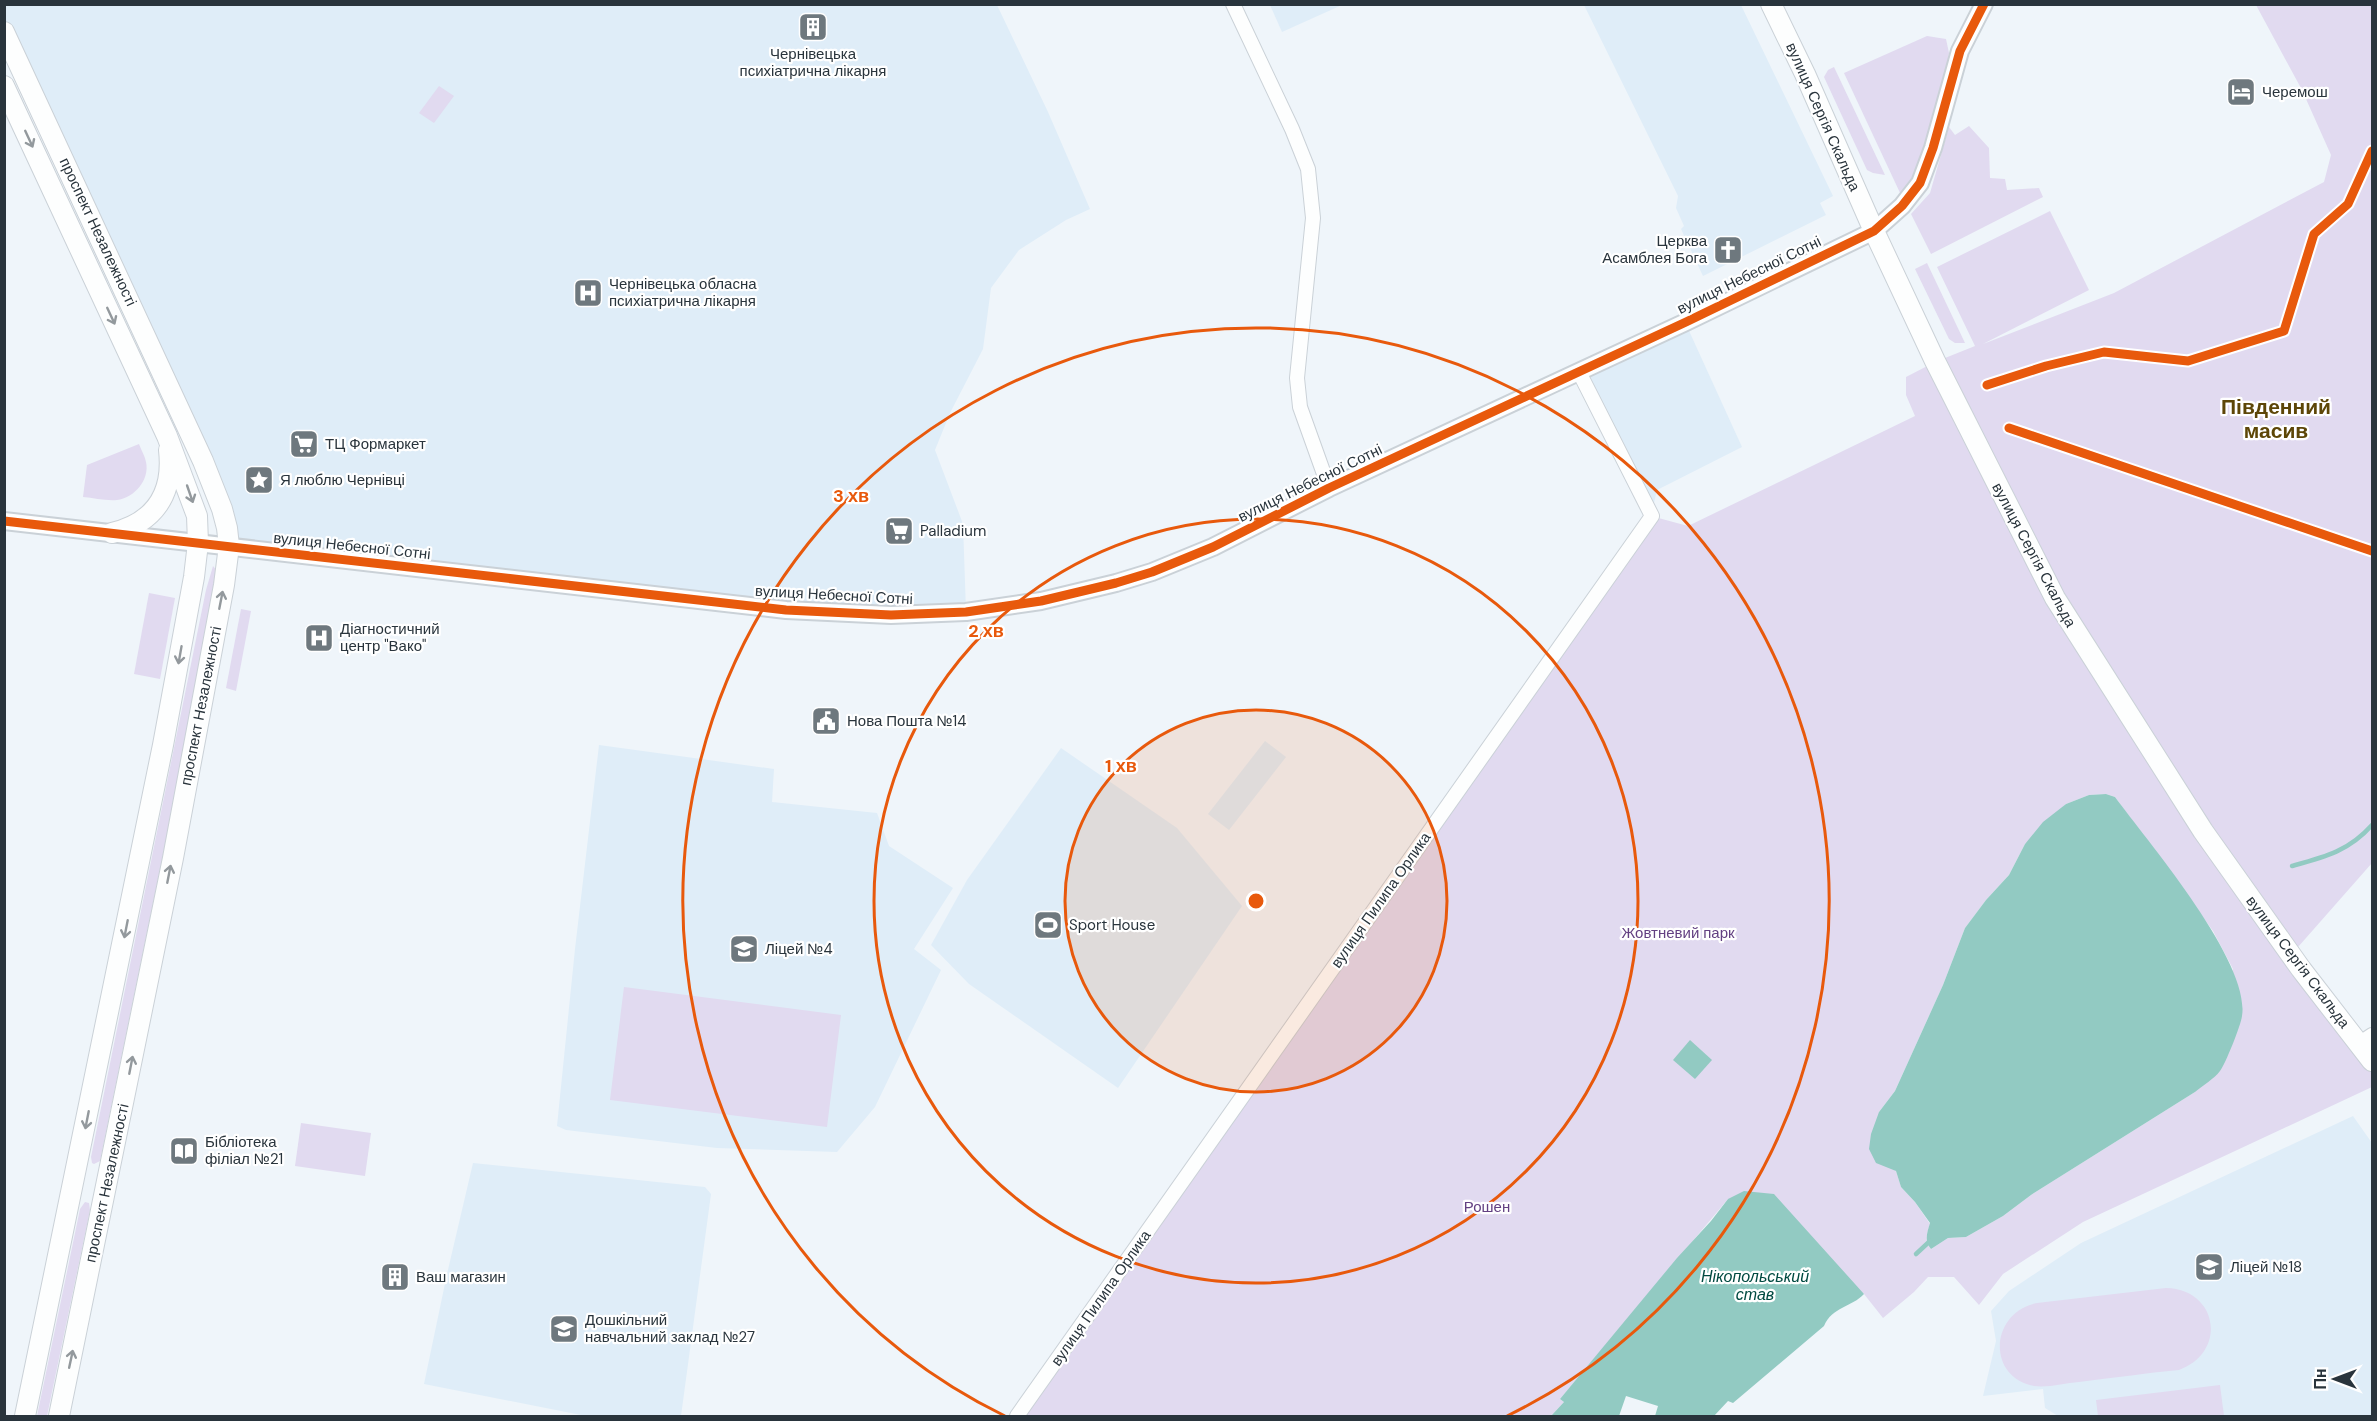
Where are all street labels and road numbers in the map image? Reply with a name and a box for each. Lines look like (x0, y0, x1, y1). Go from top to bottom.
street label: вулиця Сергія Скальда (1781, 39, 1865, 195)
street label: проспект Незалежності (55, 154, 141, 310)
street label: вулиця Небесної Сотні (1674, 231, 1824, 319)
street label: вулиця Небесної Сотні (1235, 439, 1385, 527)
street label: вулиця Сергія Скальда (1987, 479, 2081, 631)
street label: вулиця Небесної Сотні (272, 528, 432, 564)
street label: вулиця Небесної Сотні (755, 581, 913, 609)
street label: проспект Незалежності (176, 625, 226, 787)
street label: вулиця Пилипа Орлика (1327, 828, 1436, 972)
street label: вулиця Сергія Скальда (2242, 892, 2355, 1033)
street label: проспект Незалежності (80, 1102, 134, 1264)
street label: вулиця Пилипа Орлика (1047, 1226, 1156, 1370)

